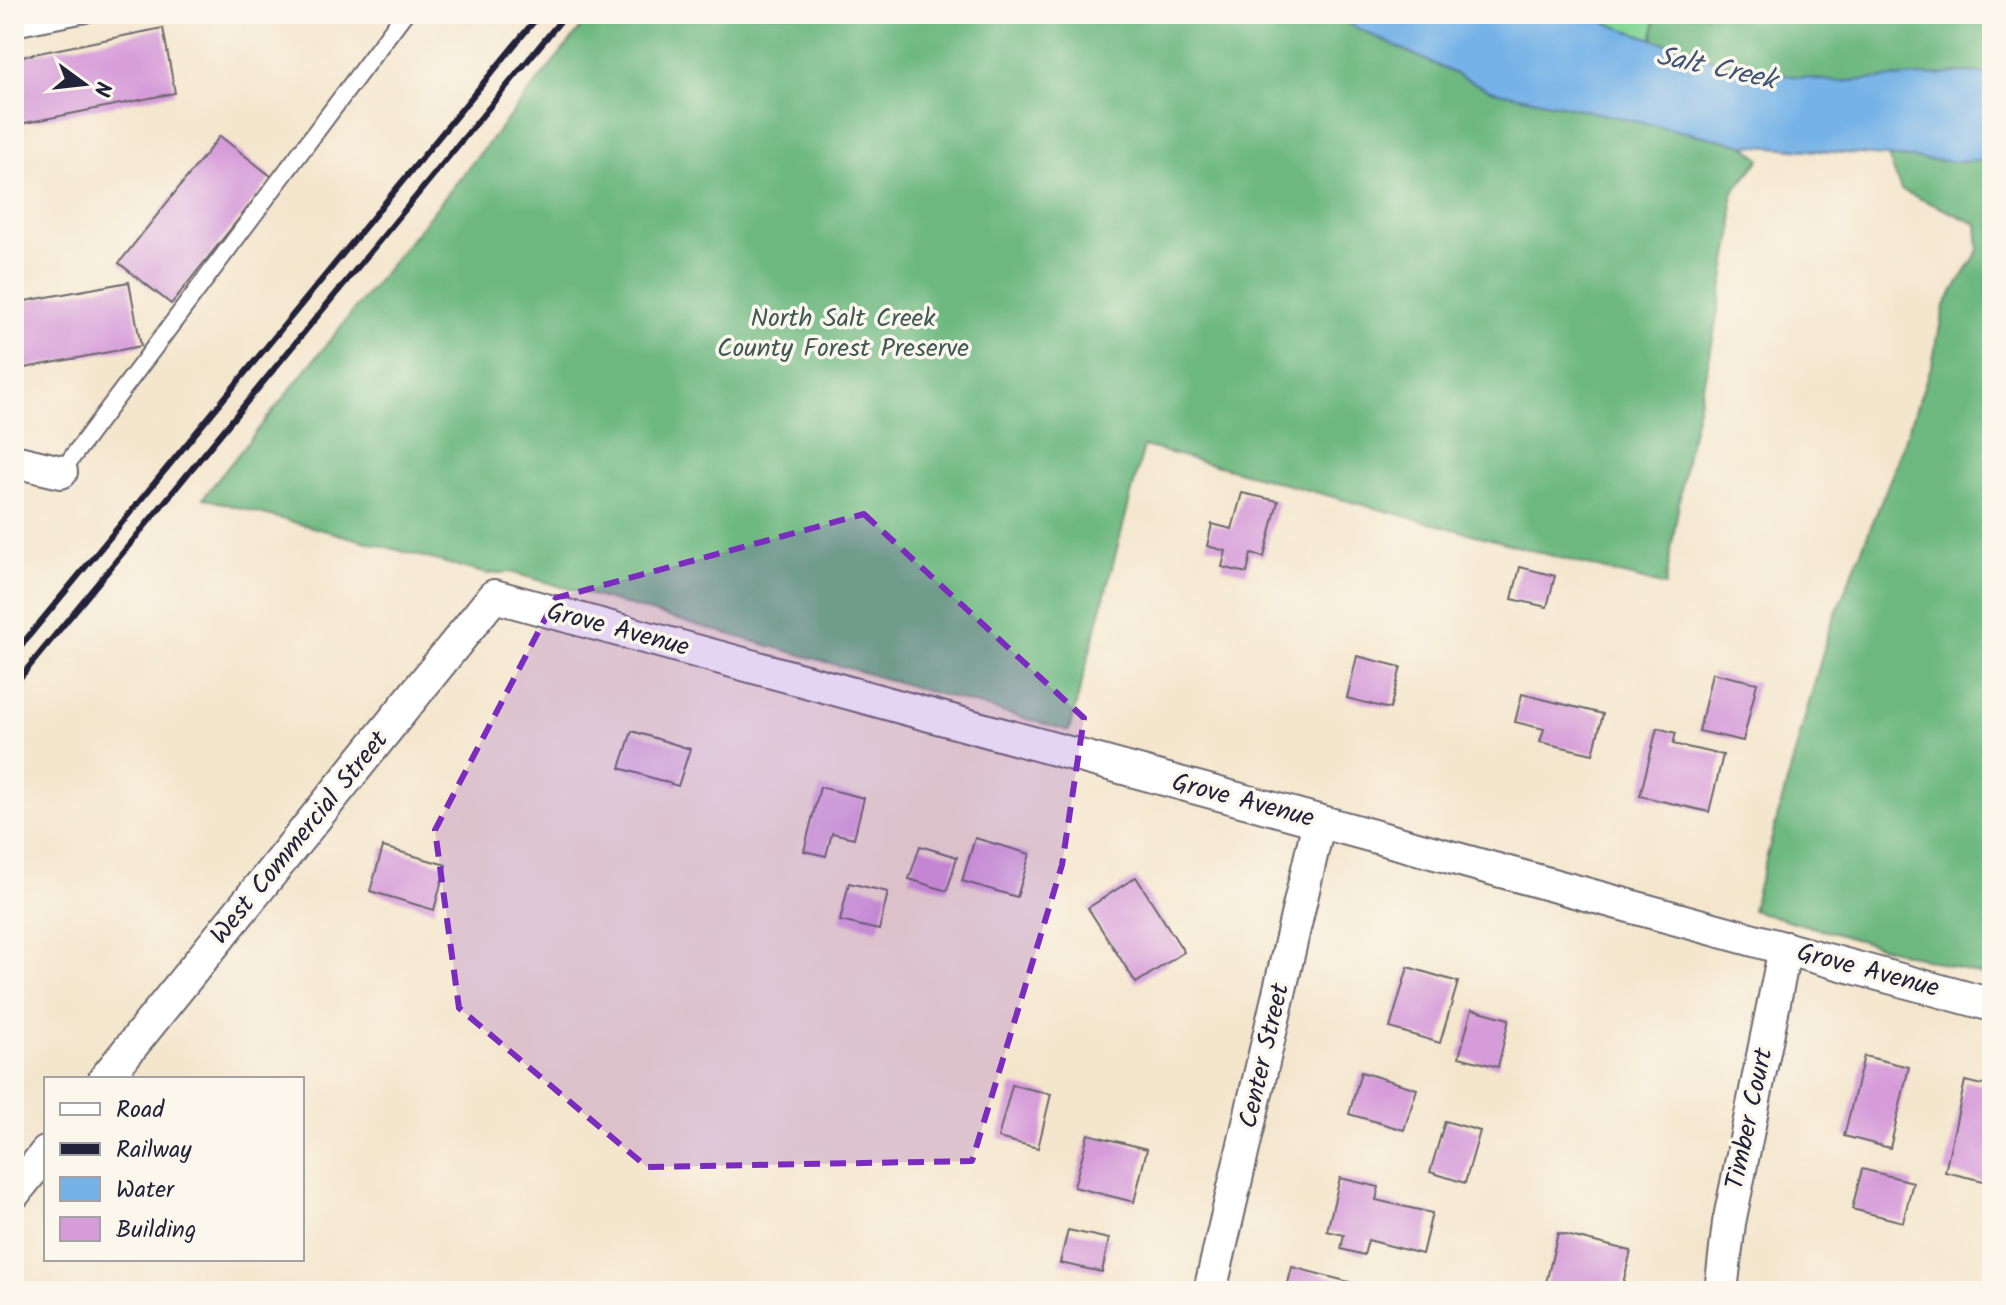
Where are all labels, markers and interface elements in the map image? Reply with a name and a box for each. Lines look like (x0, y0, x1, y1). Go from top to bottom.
water label: Salt Creek (1652, 34, 1784, 104)
north arrow (44, 44, 124, 124)
text: N (82, 77, 120, 100)
park label: North Salt Creek County Forest Preserve (717, 298, 969, 370)
street label: Grove Avenue (542, 591, 694, 669)
street label: West Commercial Street (200, 721, 400, 954)
street label: Grove Avenue (1167, 762, 1319, 840)
street label: Grove Avenue (1792, 932, 1944, 1010)
street label: Center Street (1228, 978, 1302, 1133)
street label: Timber Court (1715, 1043, 1786, 1194)
legend (44, 1077, 304, 1261)
text: Road (116, 1091, 165, 1130)
text: Railway (116, 1131, 192, 1170)
text: Water (116, 1171, 176, 1210)
text: Building (116, 1211, 196, 1250)

